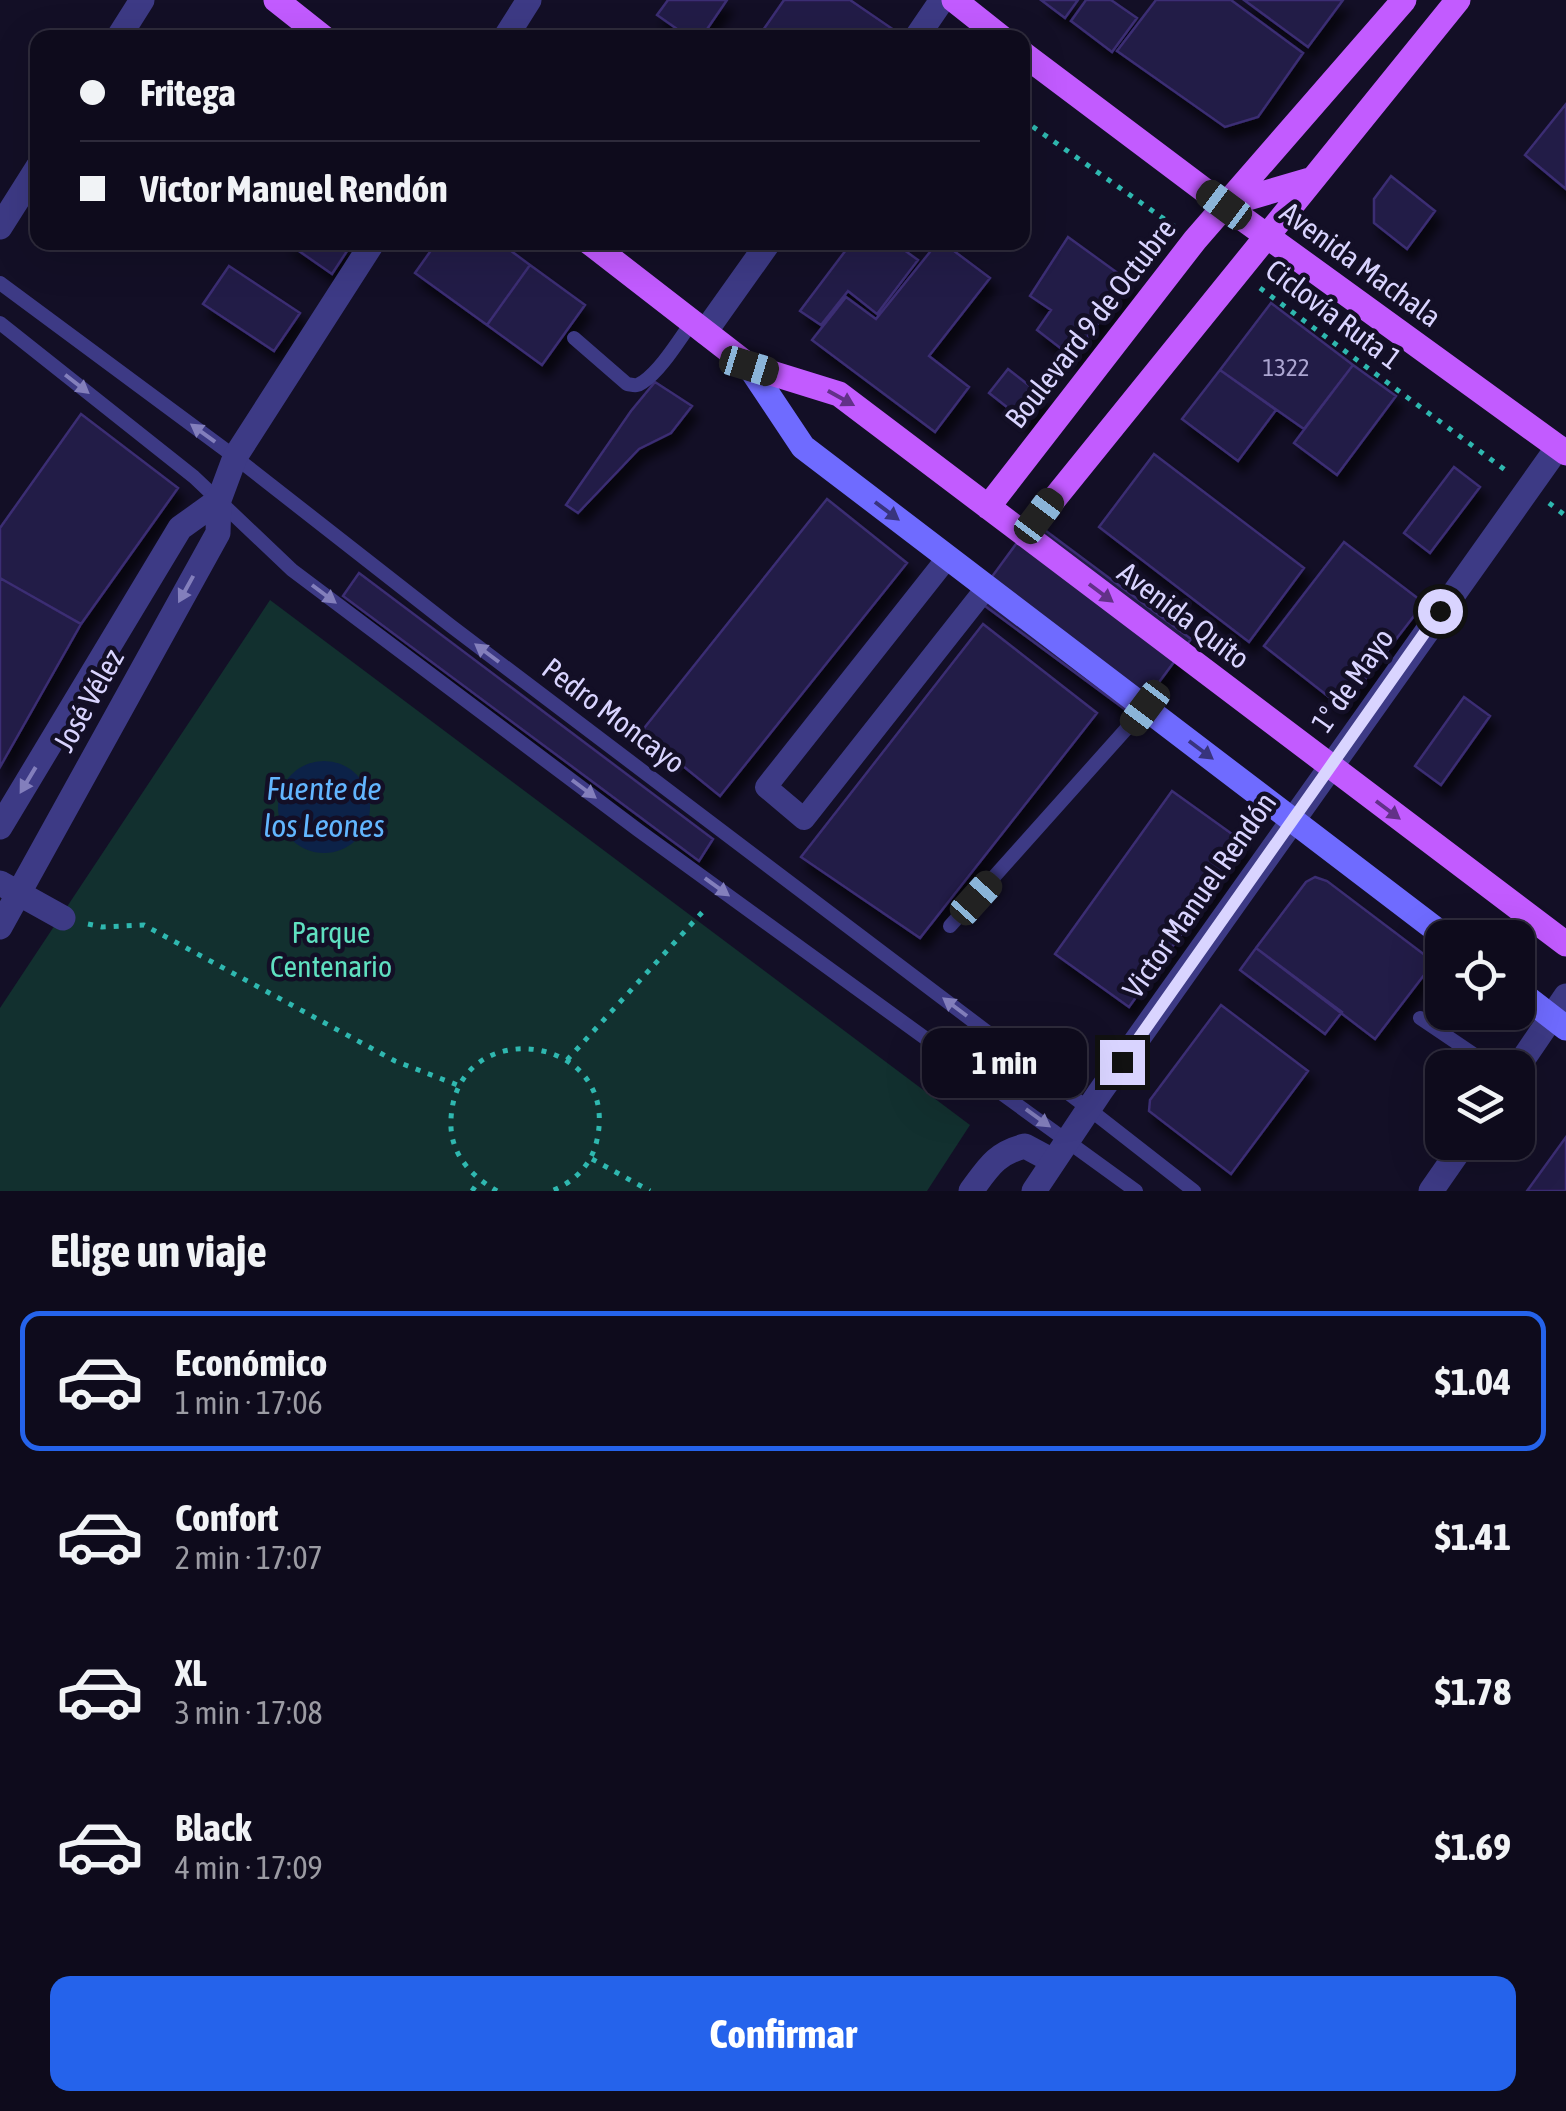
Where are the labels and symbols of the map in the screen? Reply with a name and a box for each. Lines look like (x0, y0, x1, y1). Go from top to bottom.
car (1191, 175, 1257, 235)
street label: Avenida Machala (1274, 195, 1448, 333)
street label: Boulevard 9 de Octubre (998, 212, 1182, 434)
street label: Ciclovía Ruta 1 (1260, 252, 1408, 376)
car (716, 343, 782, 389)
house number: 1322 (1262, 353, 1310, 381)
one-way arrow (64, 373, 89, 394)
one-way arrow (827, 388, 855, 406)
one-way arrow (190, 424, 216, 443)
car (1009, 483, 1069, 549)
one-way arrow (874, 500, 900, 520)
street label: Avenida Quito (1112, 555, 1256, 675)
one-way arrow (178, 575, 195, 604)
one-way arrow (1088, 582, 1114, 602)
one-way arrow (311, 583, 337, 604)
route start (1418, 589, 1463, 634)
street label: 1º de Mayo (1304, 622, 1400, 738)
street label: José Vélez (46, 643, 130, 757)
one-way arrow (474, 644, 500, 664)
street label: Pedro Moncayo (536, 651, 692, 779)
car (1115, 675, 1175, 741)
one-way arrow (1188, 739, 1214, 760)
one-way arrow (20, 766, 37, 794)
water label: Fuente de los Leones (263, 770, 385, 844)
one-way arrow (571, 779, 597, 799)
street label: Victor Manuel Rendón (1115, 786, 1283, 1004)
one-way arrow (1375, 799, 1401, 819)
car (945, 866, 1007, 930)
one-way arrow (704, 877, 730, 897)
park label: Parque Centenario (270, 915, 392, 983)
one-way arrow (942, 998, 968, 1018)
callout: 1 min (922, 1027, 1087, 1097)
route end (1100, 1040, 1145, 1085)
one-way arrow (1025, 1108, 1051, 1127)

